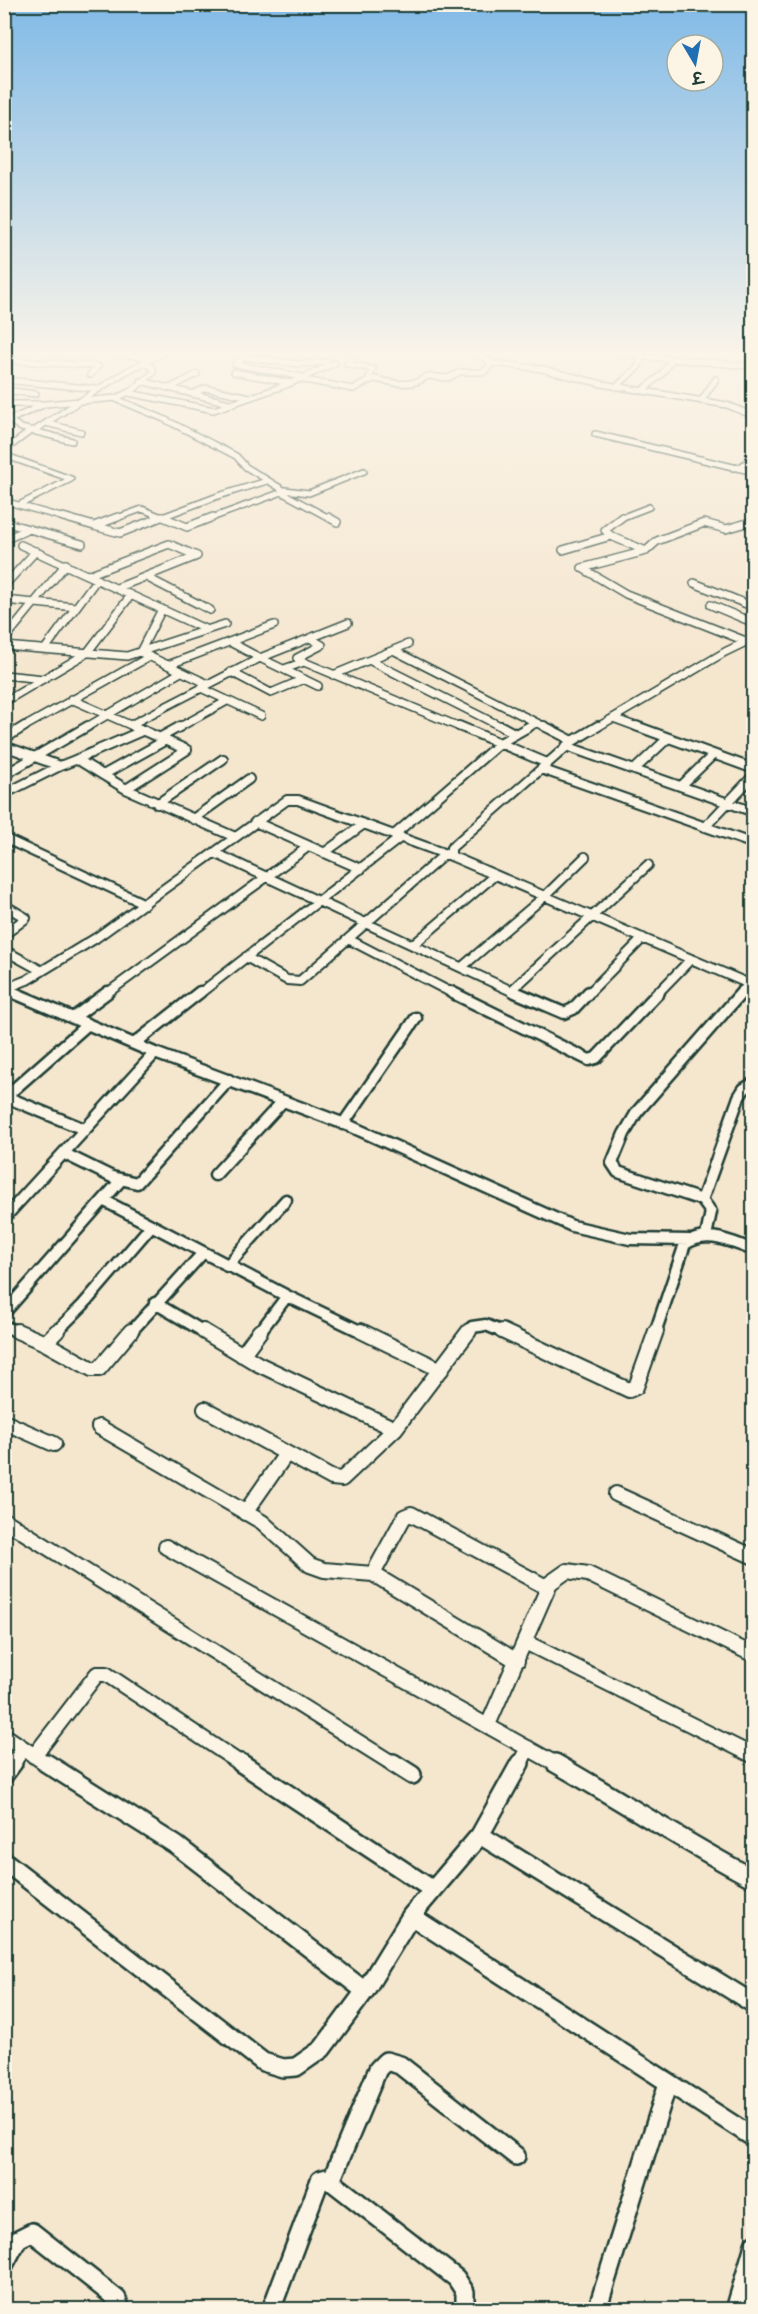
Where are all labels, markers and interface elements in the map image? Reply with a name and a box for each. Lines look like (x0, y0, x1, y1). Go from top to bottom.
north arrow (665, 33, 725, 93)
text: उ (689, 66, 707, 89)

